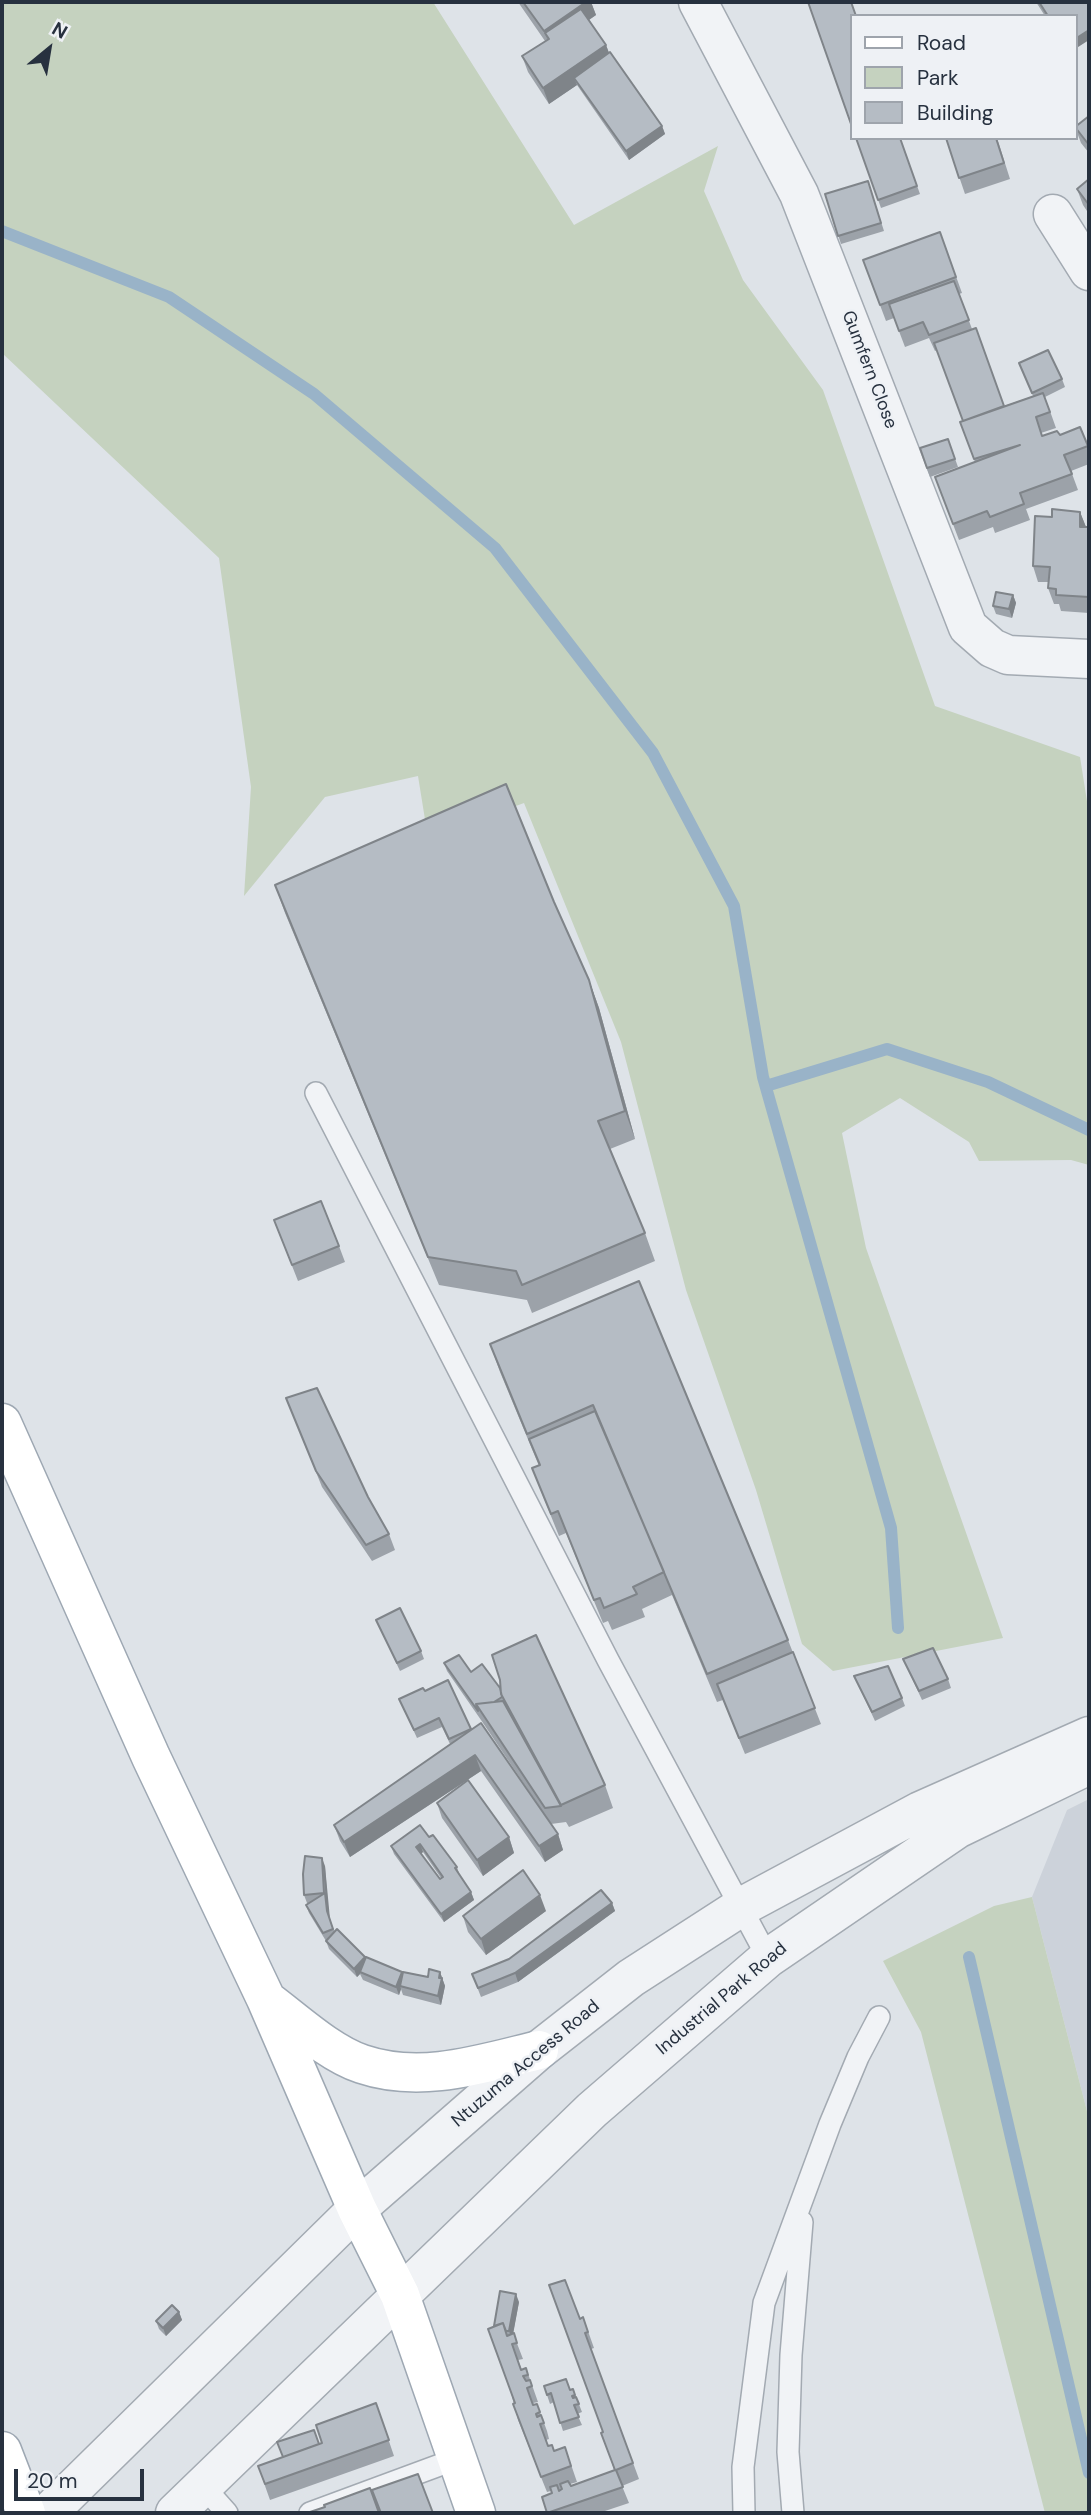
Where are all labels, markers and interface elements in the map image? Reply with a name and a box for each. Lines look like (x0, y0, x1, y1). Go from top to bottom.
north arrow (14, 14, 84, 84)
legend (850, 14, 1077, 140)
text: N (47, 16, 72, 45)
text: Road (917, 29, 966, 57)
text: Park (917, 64, 958, 92)
text: Building (917, 99, 993, 127)
street label: Gumfern Close (837, 308, 901, 432)
street label: Industrial Park Road (652, 1938, 792, 2060)
street label: Ntuzuma Access Road (448, 1996, 604, 2132)
scale bar (18, 2456, 147, 2500)
text: 20 m (27, 2467, 78, 2495)

